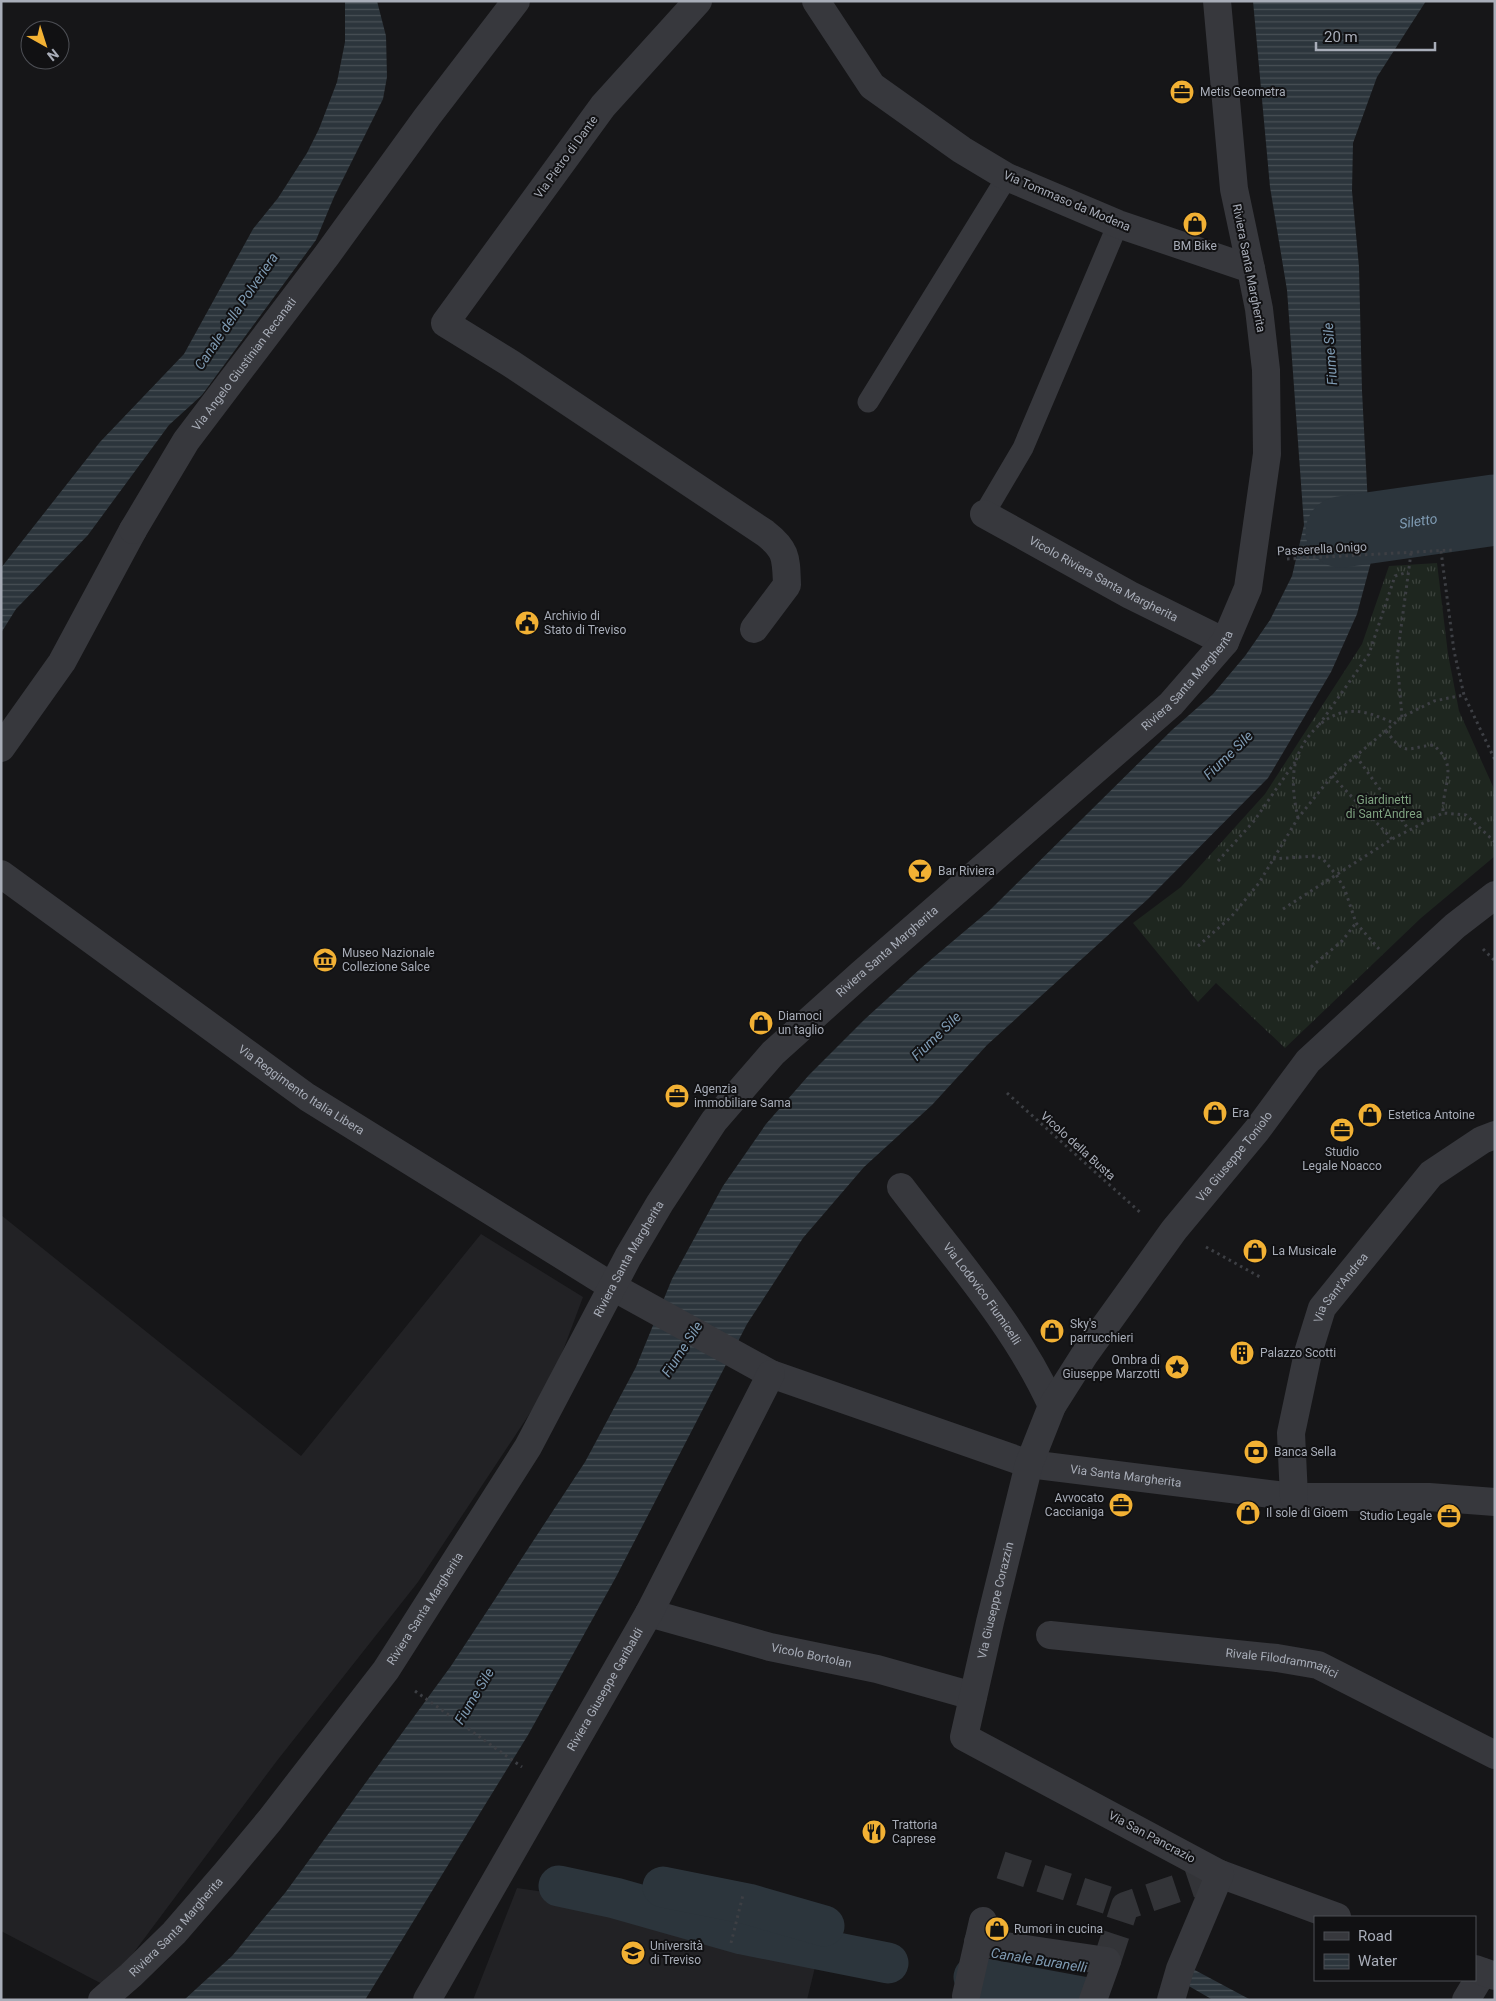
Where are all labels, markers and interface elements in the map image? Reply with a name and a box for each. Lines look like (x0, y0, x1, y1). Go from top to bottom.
north arrow (20, 20, 70, 70)
scale bar (1316, 20, 1435, 52)
text: 20 m (1324, 28, 1358, 46)
text: N (44, 46, 62, 64)
office icon: Metis Geometra (1169, 79, 1195, 105)
place label: Metis Geometra (1200, 85, 1285, 99)
street label: Via Pietro di Dante (531, 113, 601, 201)
street label: Via Tommaso da Modena (1001, 168, 1133, 234)
street label: Riviera Santa Margherita (1230, 203, 1268, 333)
shop icon: BM Bike (1182, 211, 1208, 237)
place label: BM Bike (1173, 239, 1217, 253)
water label: Canale della Polveriera (191, 250, 281, 372)
street label: Via Angelo Giustinian Recanati (189, 295, 299, 434)
water label: Fiume Sile (1320, 322, 1340, 386)
water label: Siletto (1398, 510, 1439, 532)
street label: Vicolo Riviera Santa Margherita (1026, 533, 1180, 625)
street label: Passerella Onigo (1277, 540, 1367, 558)
place label: Archivio di Stato di Treviso (544, 609, 627, 637)
public building icon: Archivio di Stato di Treviso (514, 610, 540, 636)
street label: Riviera Santa Margherita (1138, 629, 1236, 734)
water label: Fiume Sile (1200, 727, 1256, 783)
park label: Giardinetti di Sant'Andrea (1346, 793, 1422, 821)
bar icon: Bar Riviera (907, 858, 933, 884)
place label: Bar Riviera (938, 864, 995, 878)
street label: Riviera Santa Margherita (833, 903, 941, 1000)
place label: Museo Nazionale Collezione Salce (342, 946, 435, 974)
museum icon: Museo Nazionale Collezione Salce (312, 947, 338, 973)
water label: Fiume Sile (908, 1008, 964, 1064)
place label: Diamoci un taglio (778, 1009, 824, 1037)
shop icon: Diamoci un taglio (748, 1010, 774, 1036)
street label: Via Reggimento Italia Libera (236, 1042, 367, 1138)
place label: Agenzia immobiliare Sama (694, 1082, 791, 1110)
office icon: Agenzia immobiliare Sama (664, 1083, 690, 1109)
shop icon: Era (1202, 1100, 1228, 1126)
shop icon: Estetica Antoine (1357, 1102, 1383, 1128)
place label: Era (1232, 1106, 1249, 1120)
place label: Estetica Antoine (1388, 1108, 1475, 1122)
street label: Vicolo della Busta (1038, 1109, 1118, 1183)
street label: Via Giuseppe Toniolo (1193, 1109, 1275, 1205)
office icon: Studio Legale Noacco (1329, 1117, 1355, 1143)
place label: Studio Legale Noacco (1302, 1145, 1382, 1173)
street label: Riviera Santa Margherita (591, 1198, 667, 1319)
shop icon: La Musicale (1242, 1238, 1268, 1264)
street label: Via Lodovico Fiumicelli (940, 1240, 1024, 1347)
place label: La Musicale (1272, 1244, 1336, 1258)
street label: Via Sant'Andrea (1311, 1250, 1371, 1324)
place label: Sky's parrucchieri (1070, 1317, 1134, 1345)
water label: Fiume Sile (658, 1318, 706, 1380)
shop icon: Sky's parrucchieri (1039, 1318, 1065, 1344)
building icon: Palazzo Scotti (1229, 1340, 1255, 1366)
place label: Palazzo Scotti (1260, 1346, 1336, 1360)
place label: Ombra di Giuseppe Marzotti (1062, 1353, 1160, 1381)
place icon: Ombra di Giuseppe Marzotti (1164, 1354, 1190, 1380)
bank icon: Banca Sella (1243, 1439, 1269, 1465)
place label: Banca Sella (1274, 1445, 1336, 1459)
street label: Via Santa Margherita (1069, 1462, 1182, 1490)
place label: Avvocato Caccianiga (1045, 1491, 1104, 1519)
office icon: Avvocato Caccianiga (1108, 1492, 1134, 1518)
shop icon: Il sole di Gioem (1235, 1500, 1261, 1526)
office icon: Studio Legale (1436, 1503, 1462, 1529)
place label: Il sole di Gioem (1266, 1506, 1348, 1520)
place label: Studio Legale (1359, 1509, 1432, 1523)
street label: Via Giuseppe Corazzin (975, 1540, 1017, 1660)
street label: Riviera Santa Margherita (384, 1550, 466, 1668)
street label: Riviera Giuseppe Garibaldi (564, 1625, 646, 1753)
street label: Vicolo Bortolan (770, 1640, 853, 1671)
street label: Rivale Filodrammatici (1225, 1646, 1341, 1681)
water label: Fiume Sile (451, 1665, 497, 1727)
street label: Via San Pancrazio (1106, 1808, 1198, 1866)
place label: Trattoria Caprese (892, 1818, 937, 1846)
restaurant icon: Trattoria Caprese (861, 1819, 887, 1845)
street label: Riviera Santa Margherita (126, 1875, 226, 1980)
shop icon: Rumori in cucina (984, 1916, 1010, 1942)
legend (1314, 1916, 1476, 1981)
place label: Rumori in cucina (1014, 1922, 1103, 1936)
text: Road (1358, 1927, 1392, 1945)
place label: Università di Treviso (650, 1939, 703, 1967)
school or university icon: Università di Treviso (620, 1940, 646, 1966)
water label: Canale Buranelli (990, 1944, 1089, 1976)
text: Water (1358, 1952, 1397, 1970)

